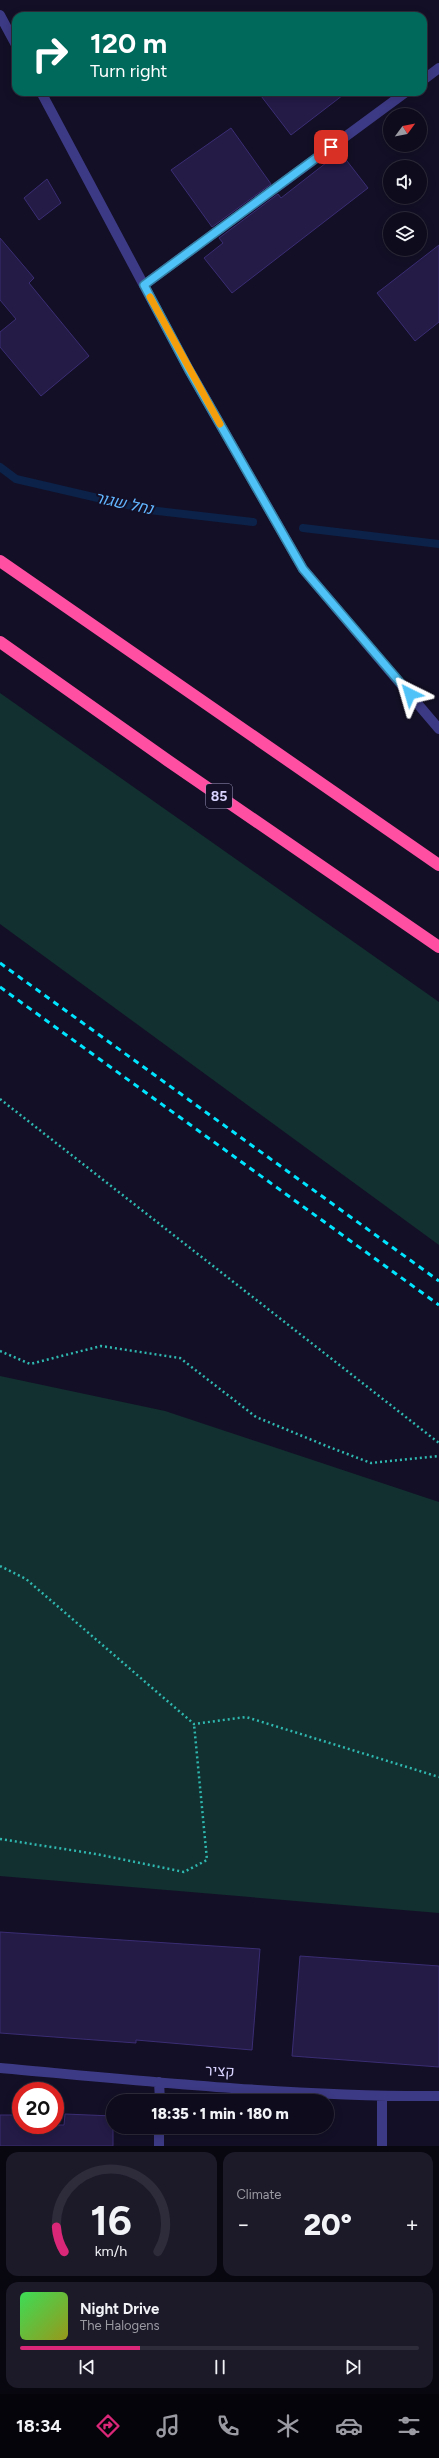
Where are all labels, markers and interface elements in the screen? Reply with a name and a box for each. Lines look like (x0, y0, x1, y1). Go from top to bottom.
text: 120 m (90, 26, 167, 60)
icon: right (24, 28, 76, 80)
text: Turn right (90, 60, 167, 82)
north arrow (383, 108, 427, 152)
map controls (383, 108, 427, 256)
pin (314, 130, 348, 164)
icon: arrive (320, 136, 342, 158)
button: sound (383, 160, 427, 204)
button: layers (383, 212, 427, 256)
water label: נחל שגור (93, 488, 156, 519)
position arrow (389, 673, 431, 715)
road number: 85 (206, 784, 232, 808)
street label: קציר (205, 2061, 235, 2081)
speed limit sign: 20 (12, 2082, 64, 2134)
text: 18:35 · 1 min · 180 m (151, 2105, 289, 2123)
text: Climate (237, 2187, 281, 2202)
text: 16 (90, 2195, 132, 2245)
text: 20° (303, 2206, 352, 2243)
text: − (237, 2211, 250, 2238)
text: + (405, 2211, 419, 2238)
text: km/h (95, 2242, 128, 2260)
text: Night Drive (80, 2300, 159, 2318)
text: The Halogens (80, 2318, 160, 2333)
icon: previous (76, 2356, 98, 2378)
icon: pause (209, 2356, 231, 2378)
icon: next (342, 2356, 364, 2378)
icon: directions (94, 2412, 122, 2440)
icon: music (154, 2412, 182, 2440)
icon: phone (214, 2412, 242, 2440)
icon: climate (274, 2412, 302, 2440)
icon: car (335, 2412, 363, 2440)
icon: filters (395, 2412, 423, 2440)
text: 18:34 (16, 2415, 62, 2437)

